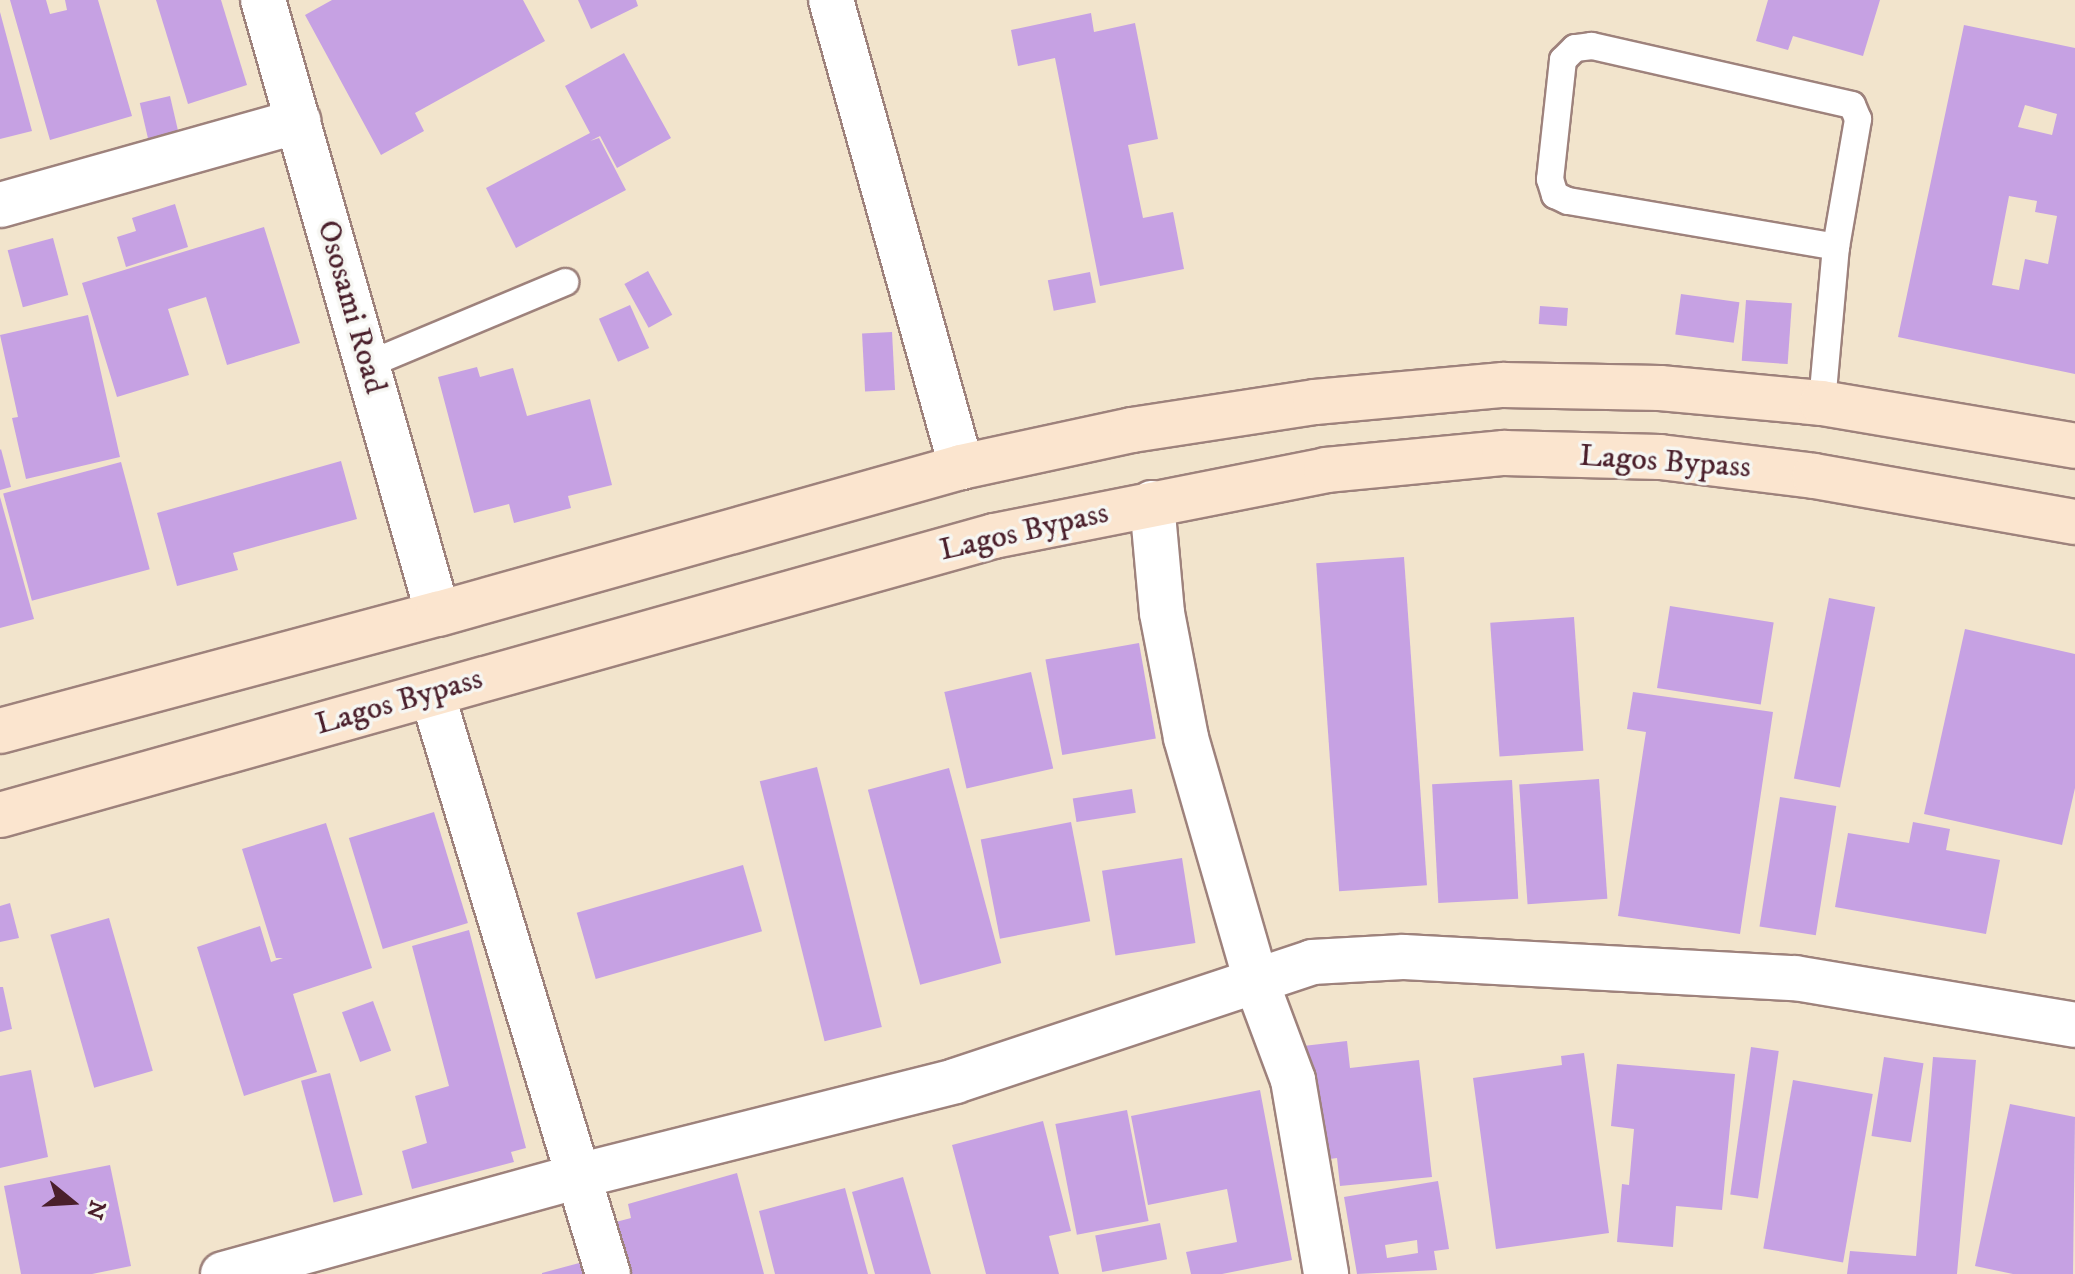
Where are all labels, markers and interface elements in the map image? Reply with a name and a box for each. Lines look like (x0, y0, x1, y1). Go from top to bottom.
street label: Ososami Road (308, 216, 394, 398)
street label: Lagos Bypass (1578, 437, 1752, 487)
street label: Lagos Bypass (936, 494, 1112, 570)
street label: Lagos Bypass (311, 660, 487, 744)
north arrow (32, 1162, 112, 1242)
text: N (80, 1197, 111, 1222)

